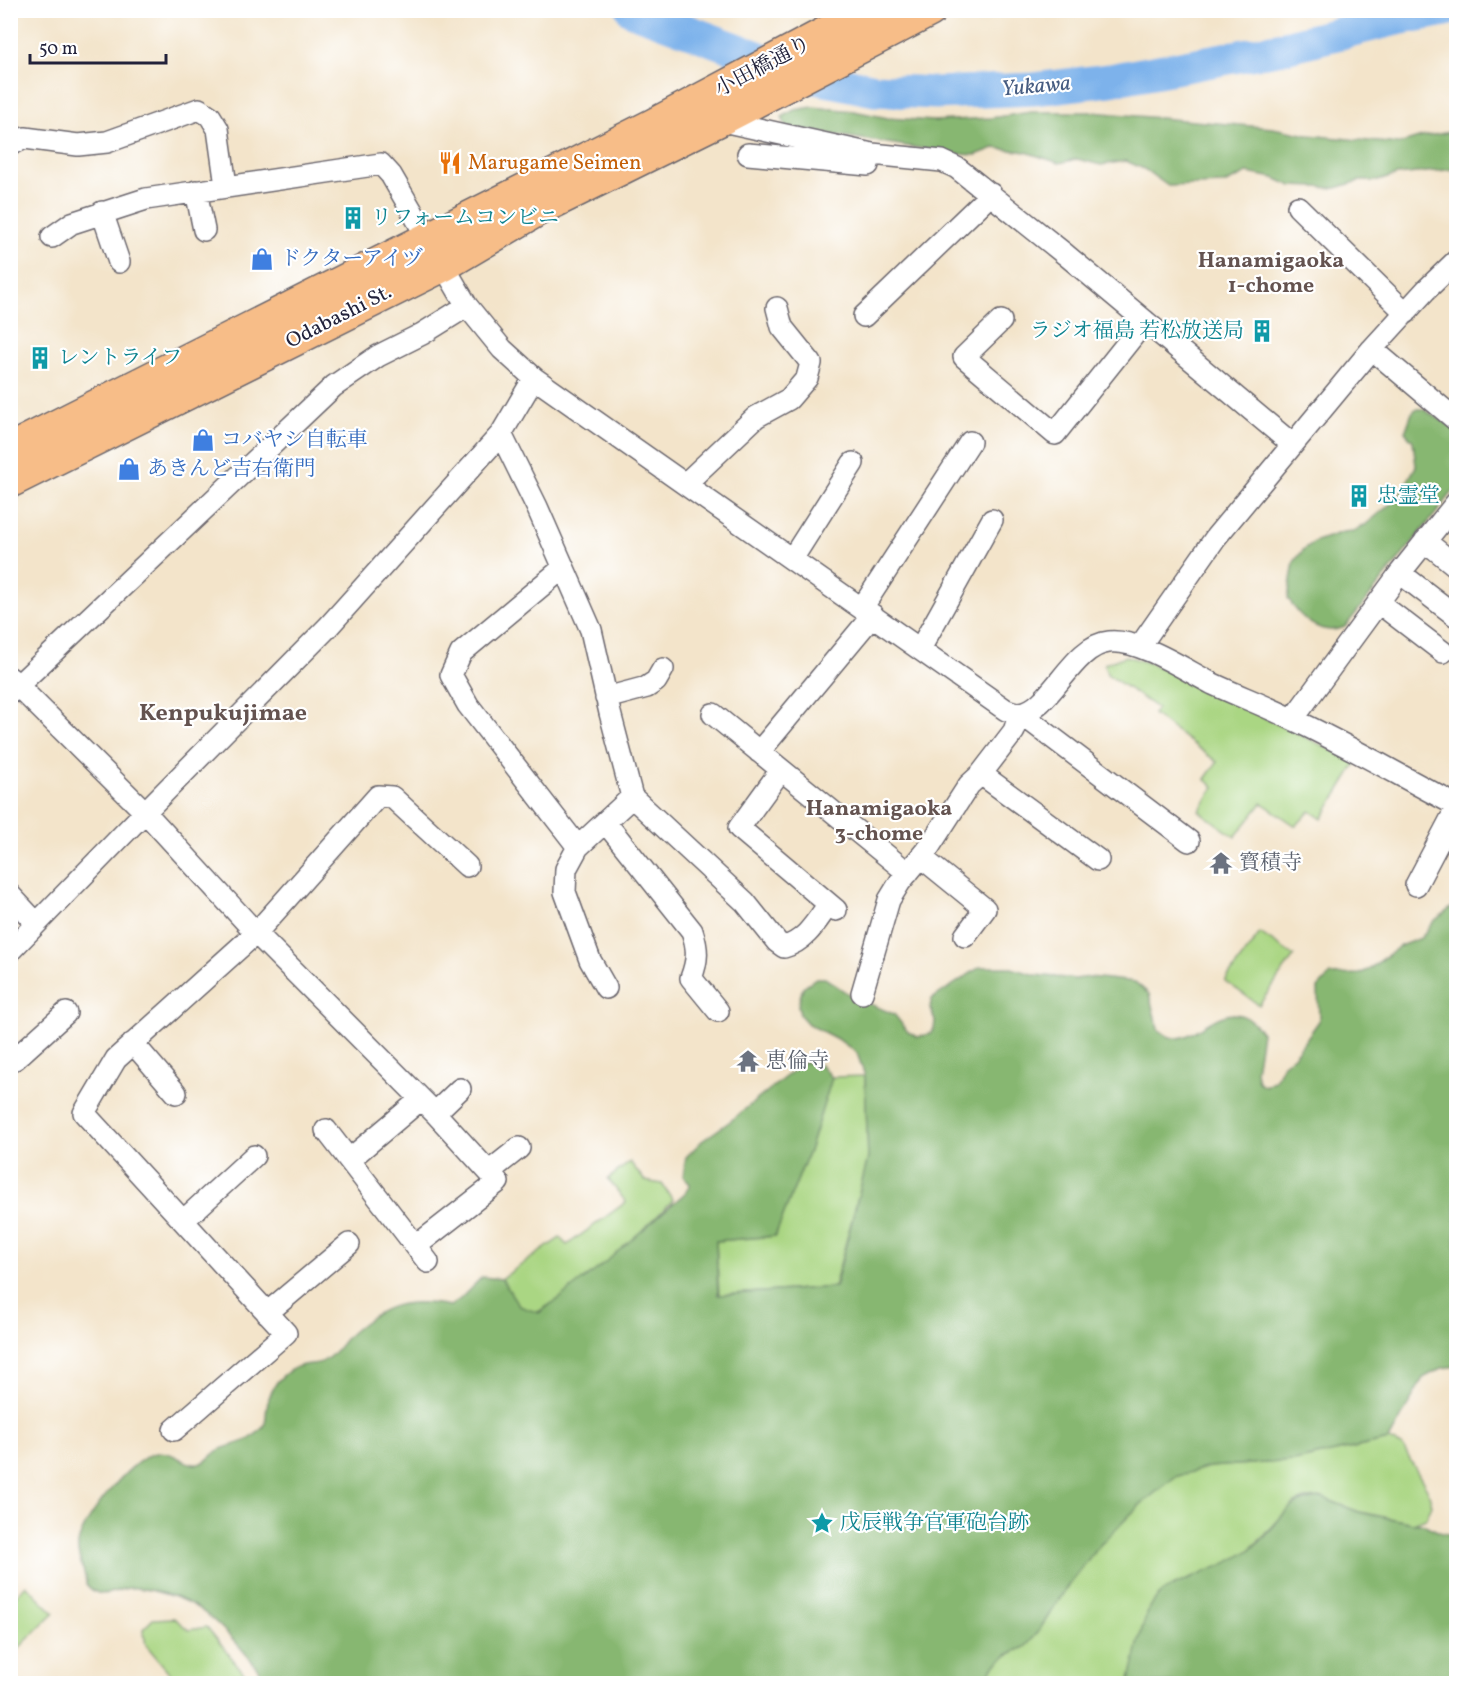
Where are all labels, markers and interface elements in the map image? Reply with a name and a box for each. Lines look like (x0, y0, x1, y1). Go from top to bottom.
scale bar (30, 27, 166, 65)
street label: 小田橋通り (710, 30, 816, 104)
text: 50 m (39, 37, 78, 62)
water label: Yukawa (1000, 69, 1072, 105)
place label: Marugame Seimen (468, 149, 642, 178)
restaurant icon: Marugame Seimen (437, 150, 463, 176)
place label: リフォームコンビニ (371, 204, 559, 233)
building icon: リフォームコンビニ (340, 205, 366, 231)
place label: ドクターアイヅ (280, 245, 423, 274)
shop icon: ドクターアイヅ (249, 246, 275, 272)
district label: Hanamigaoka 1-chome (1198, 246, 1344, 302)
street label: Odabashi St. (281, 278, 397, 356)
place label: ラジオ福島 若松放送局 (1030, 317, 1244, 346)
building icon: ラジオ福島 若松放送局 (1249, 318, 1275, 344)
place label: レントライフ (58, 344, 182, 373)
building icon: レントライフ (27, 345, 53, 371)
place label: コバヤシ自転車 (221, 426, 368, 455)
shop icon: コバヤシ自転車 (190, 427, 216, 453)
place label: あきんど吉右衛門 (147, 455, 315, 484)
shop icon: あきんど吉右衛門 (116, 456, 142, 482)
place label: 忠霊堂 (1377, 482, 1440, 511)
building icon: 忠霊堂 (1346, 483, 1372, 509)
district label: Kenpukujimae (139, 697, 307, 731)
district label: Hanamigaoka 3-chome (806, 794, 952, 850)
place label: 寳積寺 (1239, 849, 1302, 878)
temple icon: 寳積寺 (1208, 850, 1234, 876)
place label: 恵倫寺 (766, 1047, 829, 1076)
temple icon: 恵倫寺 (735, 1048, 761, 1074)
place label: 戊辰戦争官軍砲台跡 (840, 1509, 1029, 1538)
place icon: 戊辰戦争官軍砲台跡 (809, 1510, 835, 1536)

